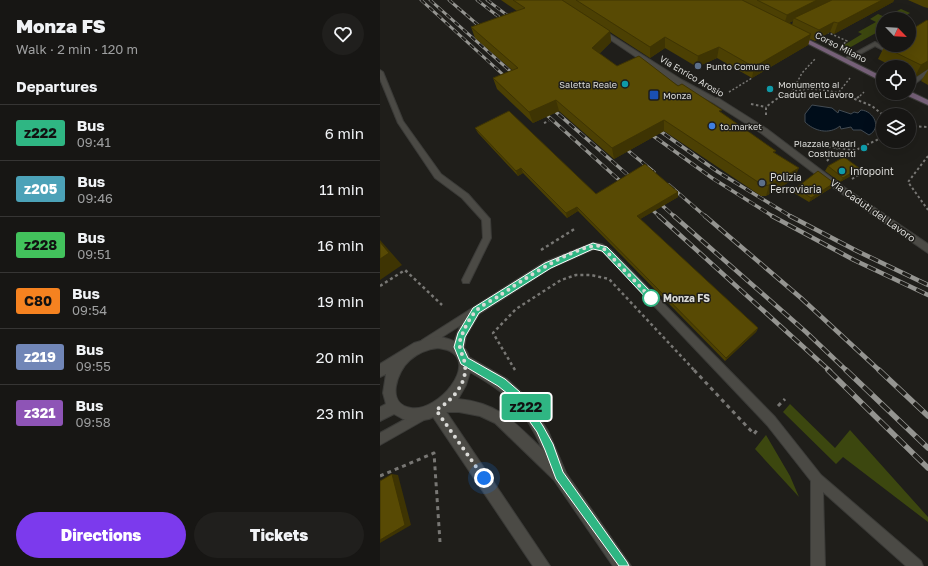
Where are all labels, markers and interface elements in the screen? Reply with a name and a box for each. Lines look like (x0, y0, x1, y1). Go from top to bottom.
north arrow (876, 12, 916, 52)
map controls (876, 12, 916, 148)
button: heart (322, 13, 364, 55)
text: Monza FS (16, 14, 106, 37)
street label: Corso Milano (813, 29, 869, 65)
text: Walk · 2 min · 120 m (16, 41, 138, 57)
street label: Via Enrico Arosio (658, 53, 726, 99)
button: locate (876, 60, 916, 100)
marker: Punto Comune (693, 61, 703, 71)
place label: Punto Comune (706, 61, 770, 72)
text: Departures (16, 77, 97, 95)
place label: Saletta Reale (559, 79, 617, 90)
marker: Saletta Reale (620, 79, 630, 89)
place label: Monumento ai Caduti del Lavoro (778, 79, 854, 100)
marker: Monumento ai Caduti del Lavoro (765, 84, 775, 94)
marker: Monza (648, 89, 660, 101)
place label: Monza (663, 90, 691, 101)
button: layers (876, 108, 916, 148)
text: Bus (77, 116, 105, 134)
marker: to.market (707, 121, 717, 131)
place label: to.market (720, 121, 762, 132)
text: z222 (24, 124, 57, 141)
text: 6 min (325, 124, 364, 142)
text: 09:41 (77, 134, 111, 150)
place label: Piazzale Madri Costituenti (794, 138, 856, 159)
marker: Piazzale Madri Costituenti (859, 143, 869, 153)
place label: Infopoint (850, 165, 894, 177)
marker: Infopoint (837, 166, 847, 176)
place label: Polizia Ferroviaria (770, 171, 821, 195)
text: Bus (77, 172, 105, 190)
street label: Via Caduti del Lavoro (828, 176, 918, 244)
marker: Polizia Ferroviaria (757, 178, 767, 188)
text: z205 (24, 180, 57, 197)
text: 11 min (319, 180, 364, 198)
text: 09:46 (77, 190, 113, 206)
text: Bus (77, 228, 105, 246)
text: z228 (24, 236, 57, 253)
text: 16 min (317, 236, 364, 254)
text: 09:51 (77, 246, 111, 262)
text: Bus (72, 284, 100, 302)
marker: Monza FS (642, 289, 660, 307)
text: C80 (24, 292, 52, 309)
text: 19 min (317, 292, 364, 310)
place label: Monza FS (663, 292, 710, 304)
text: 09:54 (72, 302, 107, 318)
text: Bus (76, 340, 104, 358)
text: z219 (24, 348, 56, 365)
text: 20 min (316, 348, 364, 366)
text: 09:55 (76, 358, 111, 374)
line badge: z222 (498, 394, 554, 420)
text: Bus (75, 396, 103, 414)
text: z222 (510, 398, 542, 415)
text: z321 (24, 404, 55, 421)
text: 23 min (316, 404, 364, 422)
text: 09:58 (75, 414, 111, 430)
your location (474, 468, 494, 488)
button: Directions (16, 512, 186, 558)
button: Tickets (194, 512, 364, 558)

